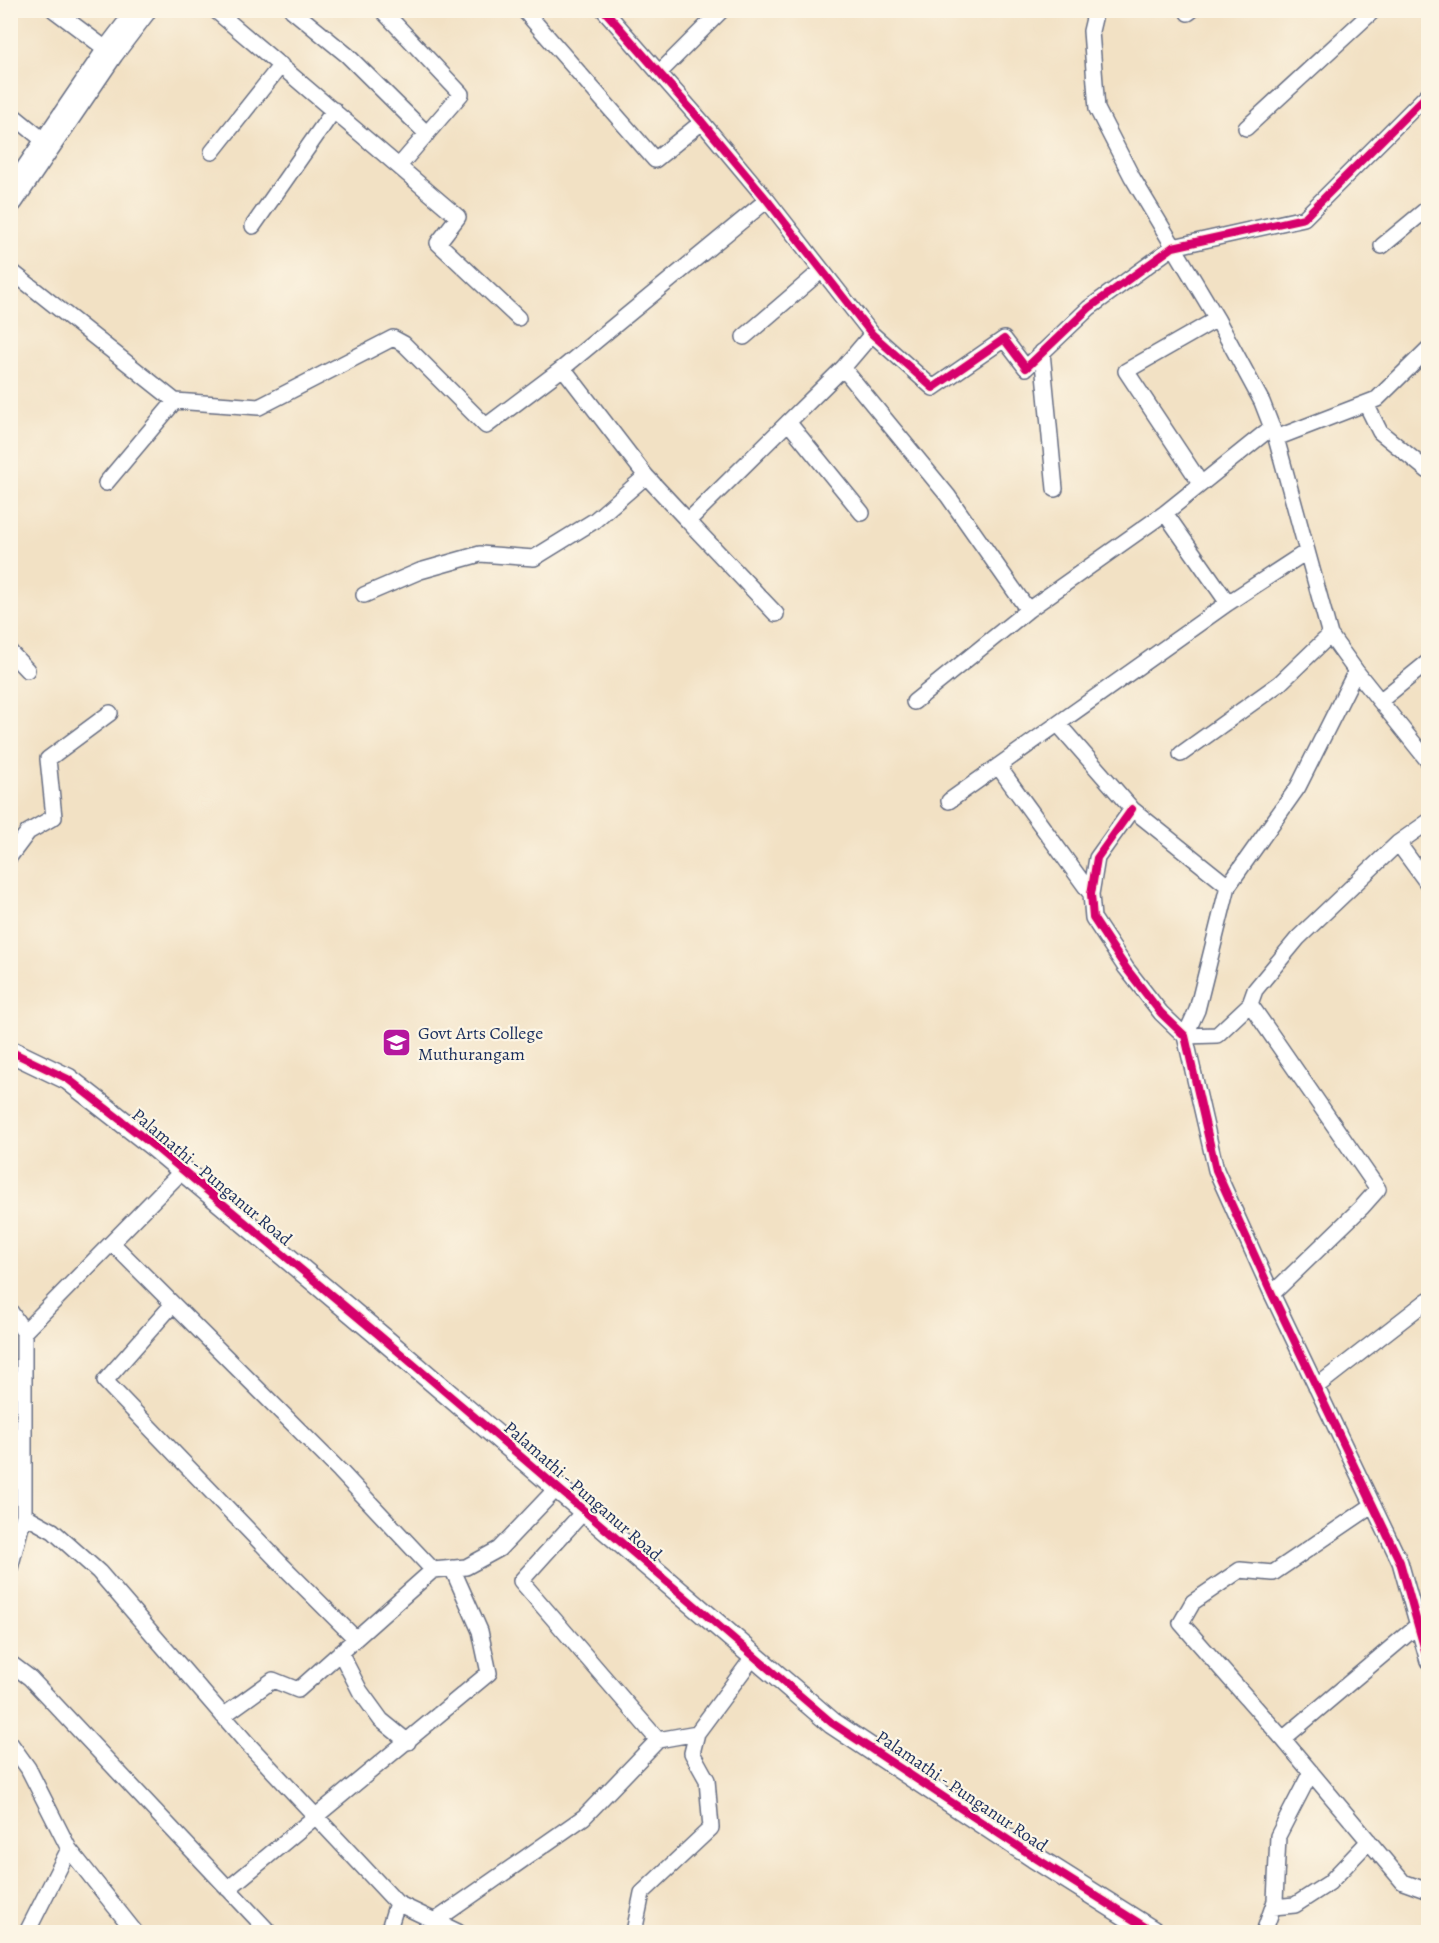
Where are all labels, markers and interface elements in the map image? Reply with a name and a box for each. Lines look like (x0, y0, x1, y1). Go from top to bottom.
place label: Govt Arts College Muthurangam (418, 1021, 543, 1066)
school or university icon: Govt Arts College Muthurangam (381, 1027, 413, 1059)
street label: Palamathi - Punganur Road (127, 1103, 297, 1251)
street label: Palamathi - Punganur Road (499, 1416, 667, 1567)
street label: Palamathi - Punganur Road (871, 1725, 1053, 1858)

